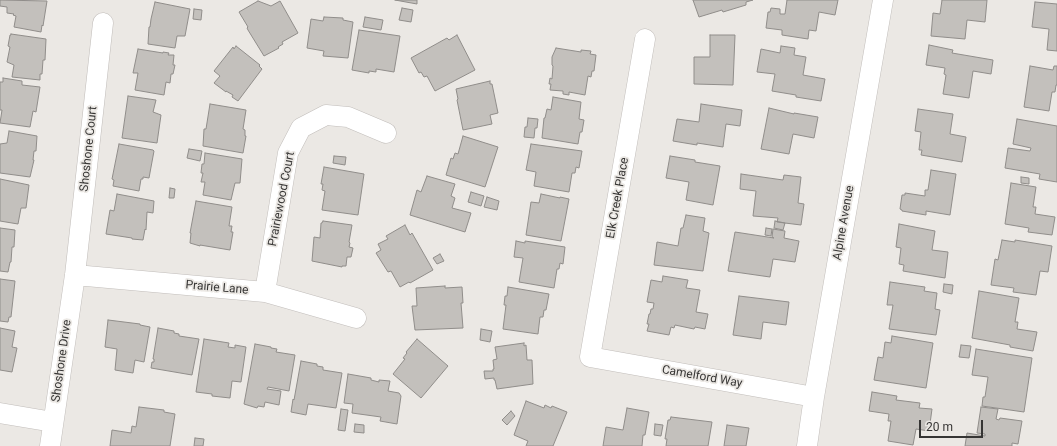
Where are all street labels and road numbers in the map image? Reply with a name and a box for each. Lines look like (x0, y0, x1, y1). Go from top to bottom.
street label: Shoshone Court (77, 106, 101, 192)
street label: Prairiewood Court (266, 150, 298, 248)
street label: Elk Creek Place (604, 156, 632, 240)
street label: Alpine Avenue (830, 185, 858, 261)
street label: Prairie Lane (185, 278, 249, 298)
street label: Shoshone Drive (49, 319, 75, 403)
street label: Camelford Way (661, 363, 743, 391)

